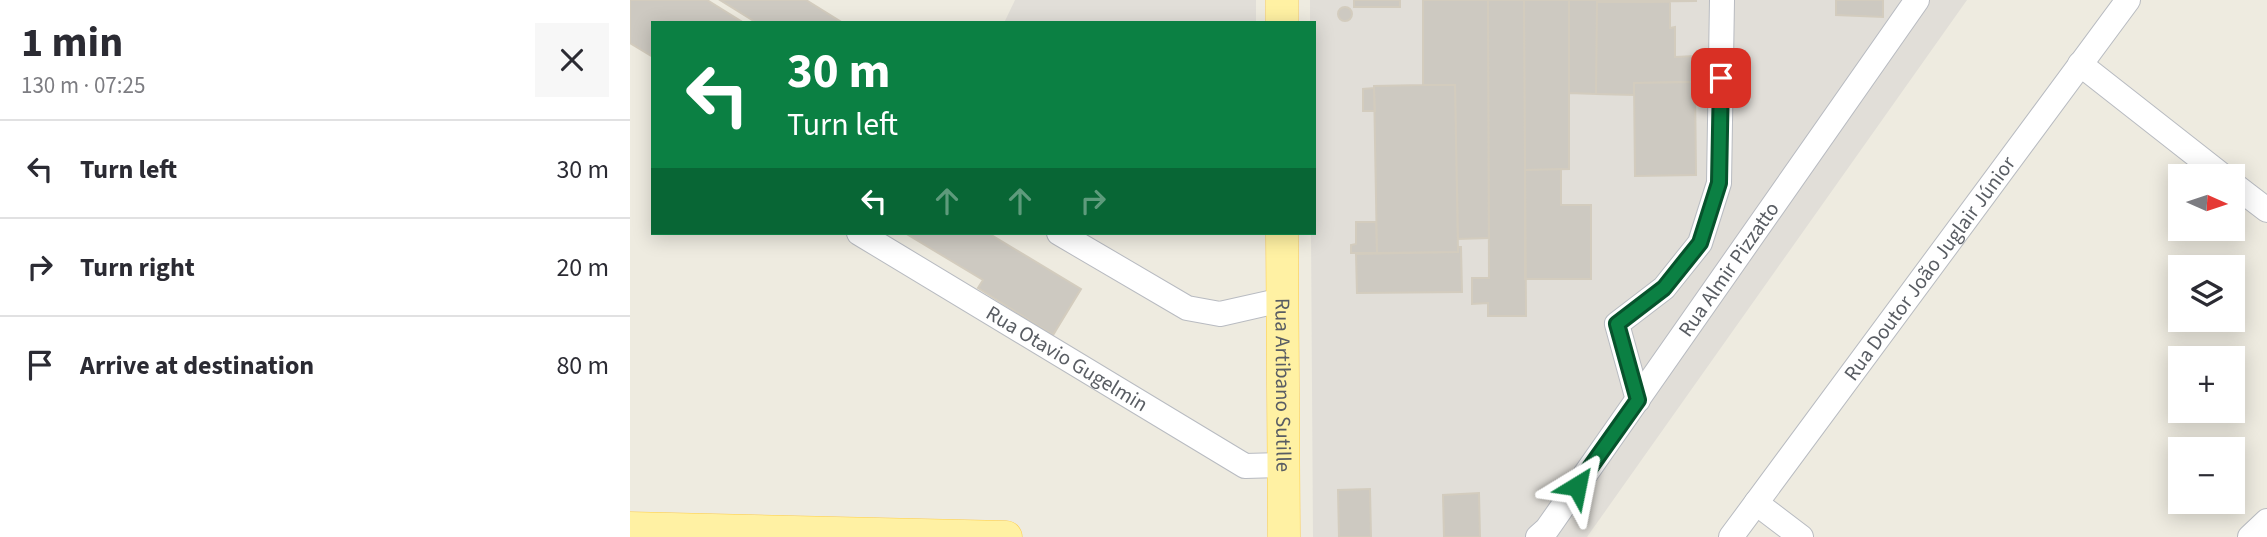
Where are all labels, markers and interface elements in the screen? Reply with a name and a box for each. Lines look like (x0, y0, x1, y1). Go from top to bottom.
text: 1 min (21, 13, 123, 73)
button: close (535, 23, 609, 97)
text: 30 m (787, 37, 891, 107)
pin (1691, 48, 1751, 108)
icon: left (672, 49, 763, 140)
icon: arrive (1702, 59, 1740, 97)
text: 130 m · 07:25 (21, 69, 145, 102)
text: Turn left (787, 102, 898, 148)
street label: Rua Doutor João Juglair Júnior (1836, 149, 2023, 387)
icon: left (21, 150, 59, 188)
text: Turn left (80, 151, 177, 188)
text: 30 m (556, 151, 609, 188)
north arrow (2168, 164, 2245, 242)
map controls (2168, 164, 2245, 514)
icon: left (855, 182, 893, 220)
icon: ahead (928, 182, 966, 220)
icon: ahead (1001, 182, 1039, 220)
icon: right (1074, 182, 1112, 220)
street label: Rua Almir Pizzatto (1671, 196, 1786, 343)
icon: right (21, 248, 59, 286)
text: Turn right (80, 249, 195, 286)
text: 20 m (556, 249, 609, 286)
button: layers (2168, 255, 2245, 332)
street label: Rua Otavio Gugelmin (980, 298, 1154, 419)
street label: Rua Artibano Sutille (1267, 298, 1299, 472)
icon: arrive (21, 346, 59, 384)
button: + (2168, 346, 2245, 423)
text: Arrive at destination (80, 347, 314, 384)
text: 80 m (556, 347, 609, 384)
button: − (2168, 437, 2245, 514)
position arrow (1540, 449, 1614, 523)

